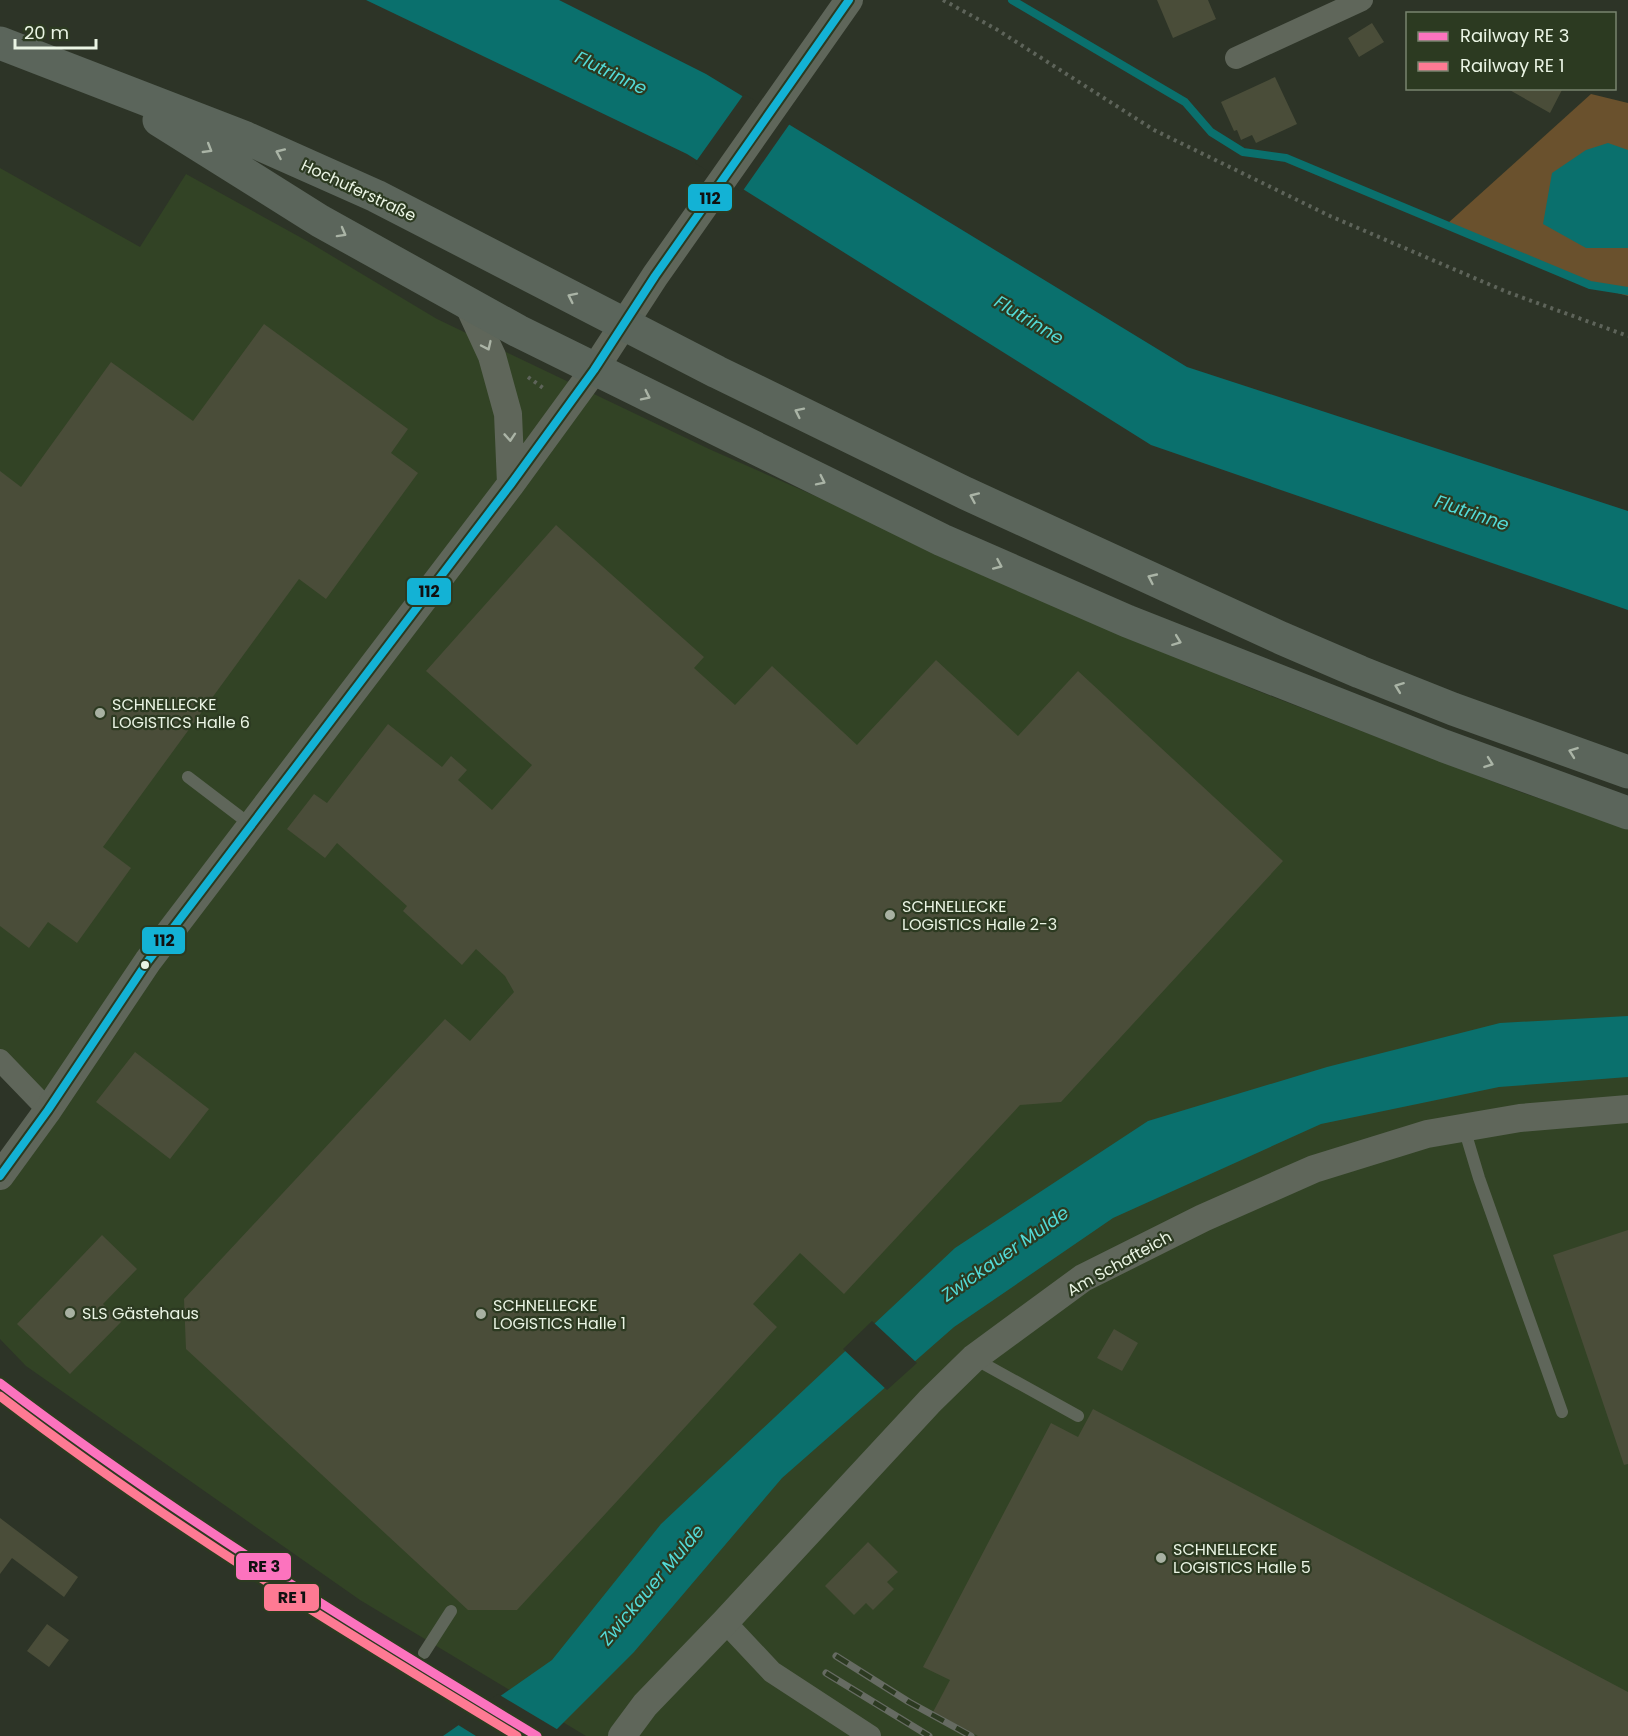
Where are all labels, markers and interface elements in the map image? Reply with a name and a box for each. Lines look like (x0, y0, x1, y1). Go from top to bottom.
scale bar (15, 12, 96, 50)
legend (1406, 12, 1616, 90)
text: 20 m (24, 20, 69, 45)
text: Railway RE 3 (1460, 23, 1569, 48)
water label: Flutrinne (571, 44, 651, 101)
text: Railway RE 1 (1460, 53, 1565, 78)
one-way arrow (202, 142, 212, 154)
one-way arrow (275, 148, 286, 160)
street label: Hochuferstraße (298, 154, 420, 227)
line badge: 112 (687, 183, 733, 212)
text: 112 (699, 187, 721, 210)
one-way arrow (336, 226, 346, 238)
water label: Flutrinne (990, 289, 1069, 350)
one-way arrow (567, 293, 578, 305)
one-way arrow (480, 339, 492, 350)
one-way arrow (640, 388, 651, 400)
one-way arrow (794, 408, 805, 420)
one-way arrow (503, 432, 516, 441)
one-way arrow (815, 474, 826, 486)
water label: Flutrinne (1432, 488, 1513, 537)
one-way arrow (970, 493, 981, 505)
one-way arrow (991, 557, 1002, 569)
one-way arrow (1147, 574, 1158, 586)
line badge: 112 (406, 577, 452, 606)
text: 112 (418, 580, 440, 603)
one-way arrow (1171, 634, 1182, 646)
one-way arrow (1394, 682, 1405, 695)
place label: SCHNELLECKE LOGISTICS Halle 6 (112, 693, 250, 734)
marker: SCHNELLECKE LOGISTICS Halle 6 (93, 706, 107, 720)
one-way arrow (1568, 747, 1579, 759)
one-way arrow (1483, 755, 1494, 768)
place label: SCHNELLECKE LOGISTICS Halle 2-3 (902, 895, 1057, 936)
marker: SCHNELLECKE LOGISTICS Halle 2-3 (883, 908, 897, 922)
line badge: 112 (141, 926, 186, 955)
text: 112 (153, 929, 175, 952)
unlabelled marker (139, 959, 151, 971)
water label: Zwickauer Mulde (935, 1200, 1074, 1308)
street label: Am Schafteich (1063, 1225, 1176, 1302)
place label: SCHNELLECKE LOGISTICS Halle 1 (493, 1294, 626, 1335)
place label: SLS Gästehaus (82, 1302, 199, 1325)
marker: SLS Gästehaus (63, 1306, 77, 1320)
marker: SCHNELLECKE LOGISTICS Halle 1 (474, 1307, 488, 1321)
water label: Zwickauer Mulde (593, 1519, 710, 1651)
place label: SCHNELLECKE LOGISTICS Halle 5 (1173, 1538, 1311, 1579)
marker: SCHNELLECKE LOGISTICS Halle 5 (1154, 1551, 1168, 1565)
line badge: RE 3 (235, 1552, 292, 1581)
text: RE 3 (248, 1555, 280, 1578)
line badge: RE 1 (263, 1583, 320, 1612)
text: RE 1 (278, 1586, 306, 1609)

